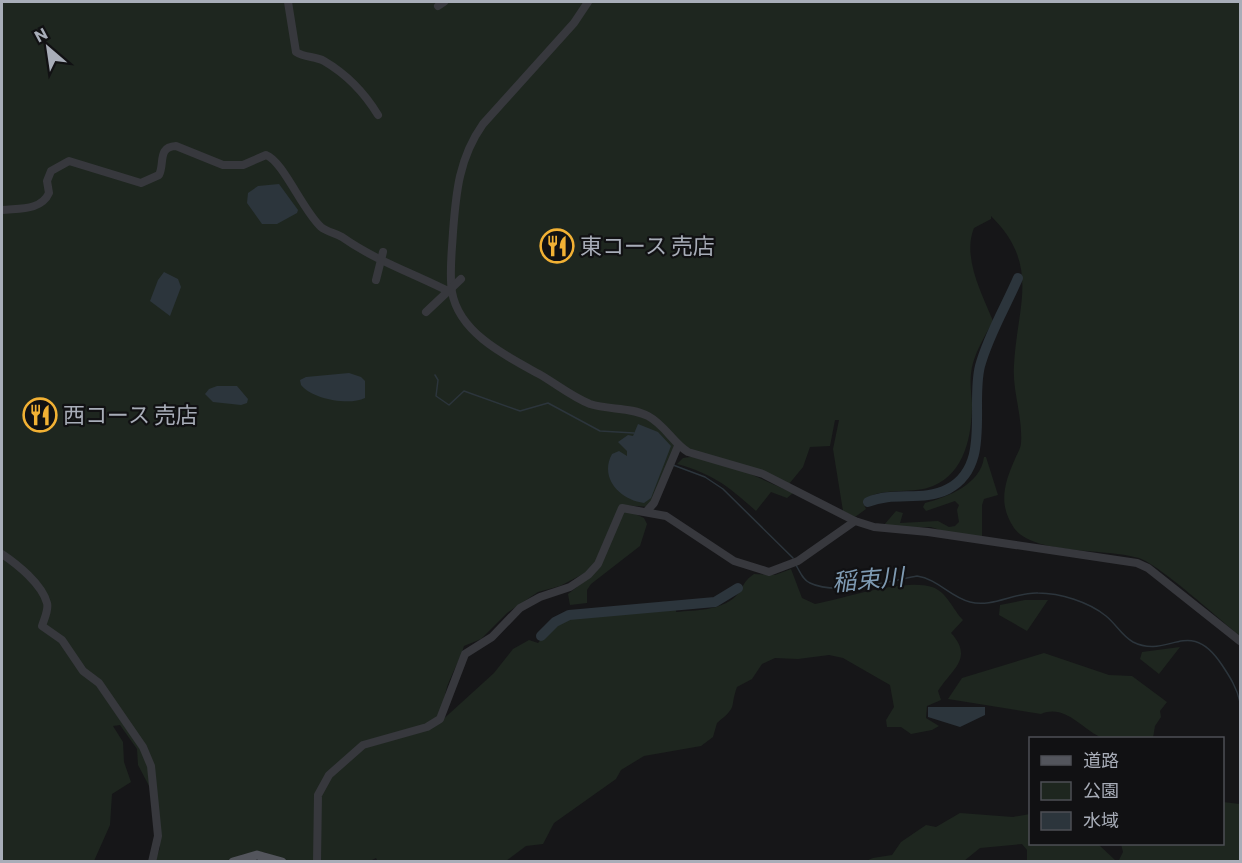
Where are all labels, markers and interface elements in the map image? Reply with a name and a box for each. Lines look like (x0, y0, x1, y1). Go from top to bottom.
north arrow (18, 18, 78, 78)
text: N (31, 23, 50, 46)
restaurant icon: 東コース 売店 (539, 228, 575, 264)
place label: 東コース 売店 (580, 232, 715, 259)
restaurant icon: 西コース 売店 (22, 397, 58, 433)
place label: 西コース 売店 (63, 401, 198, 428)
water label: 稲束川 (831, 561, 908, 596)
legend (1029, 737, 1224, 845)
text: 道路 (1083, 749, 1119, 771)
text: 公園 (1083, 779, 1119, 801)
text: 水域 (1083, 809, 1119, 831)

